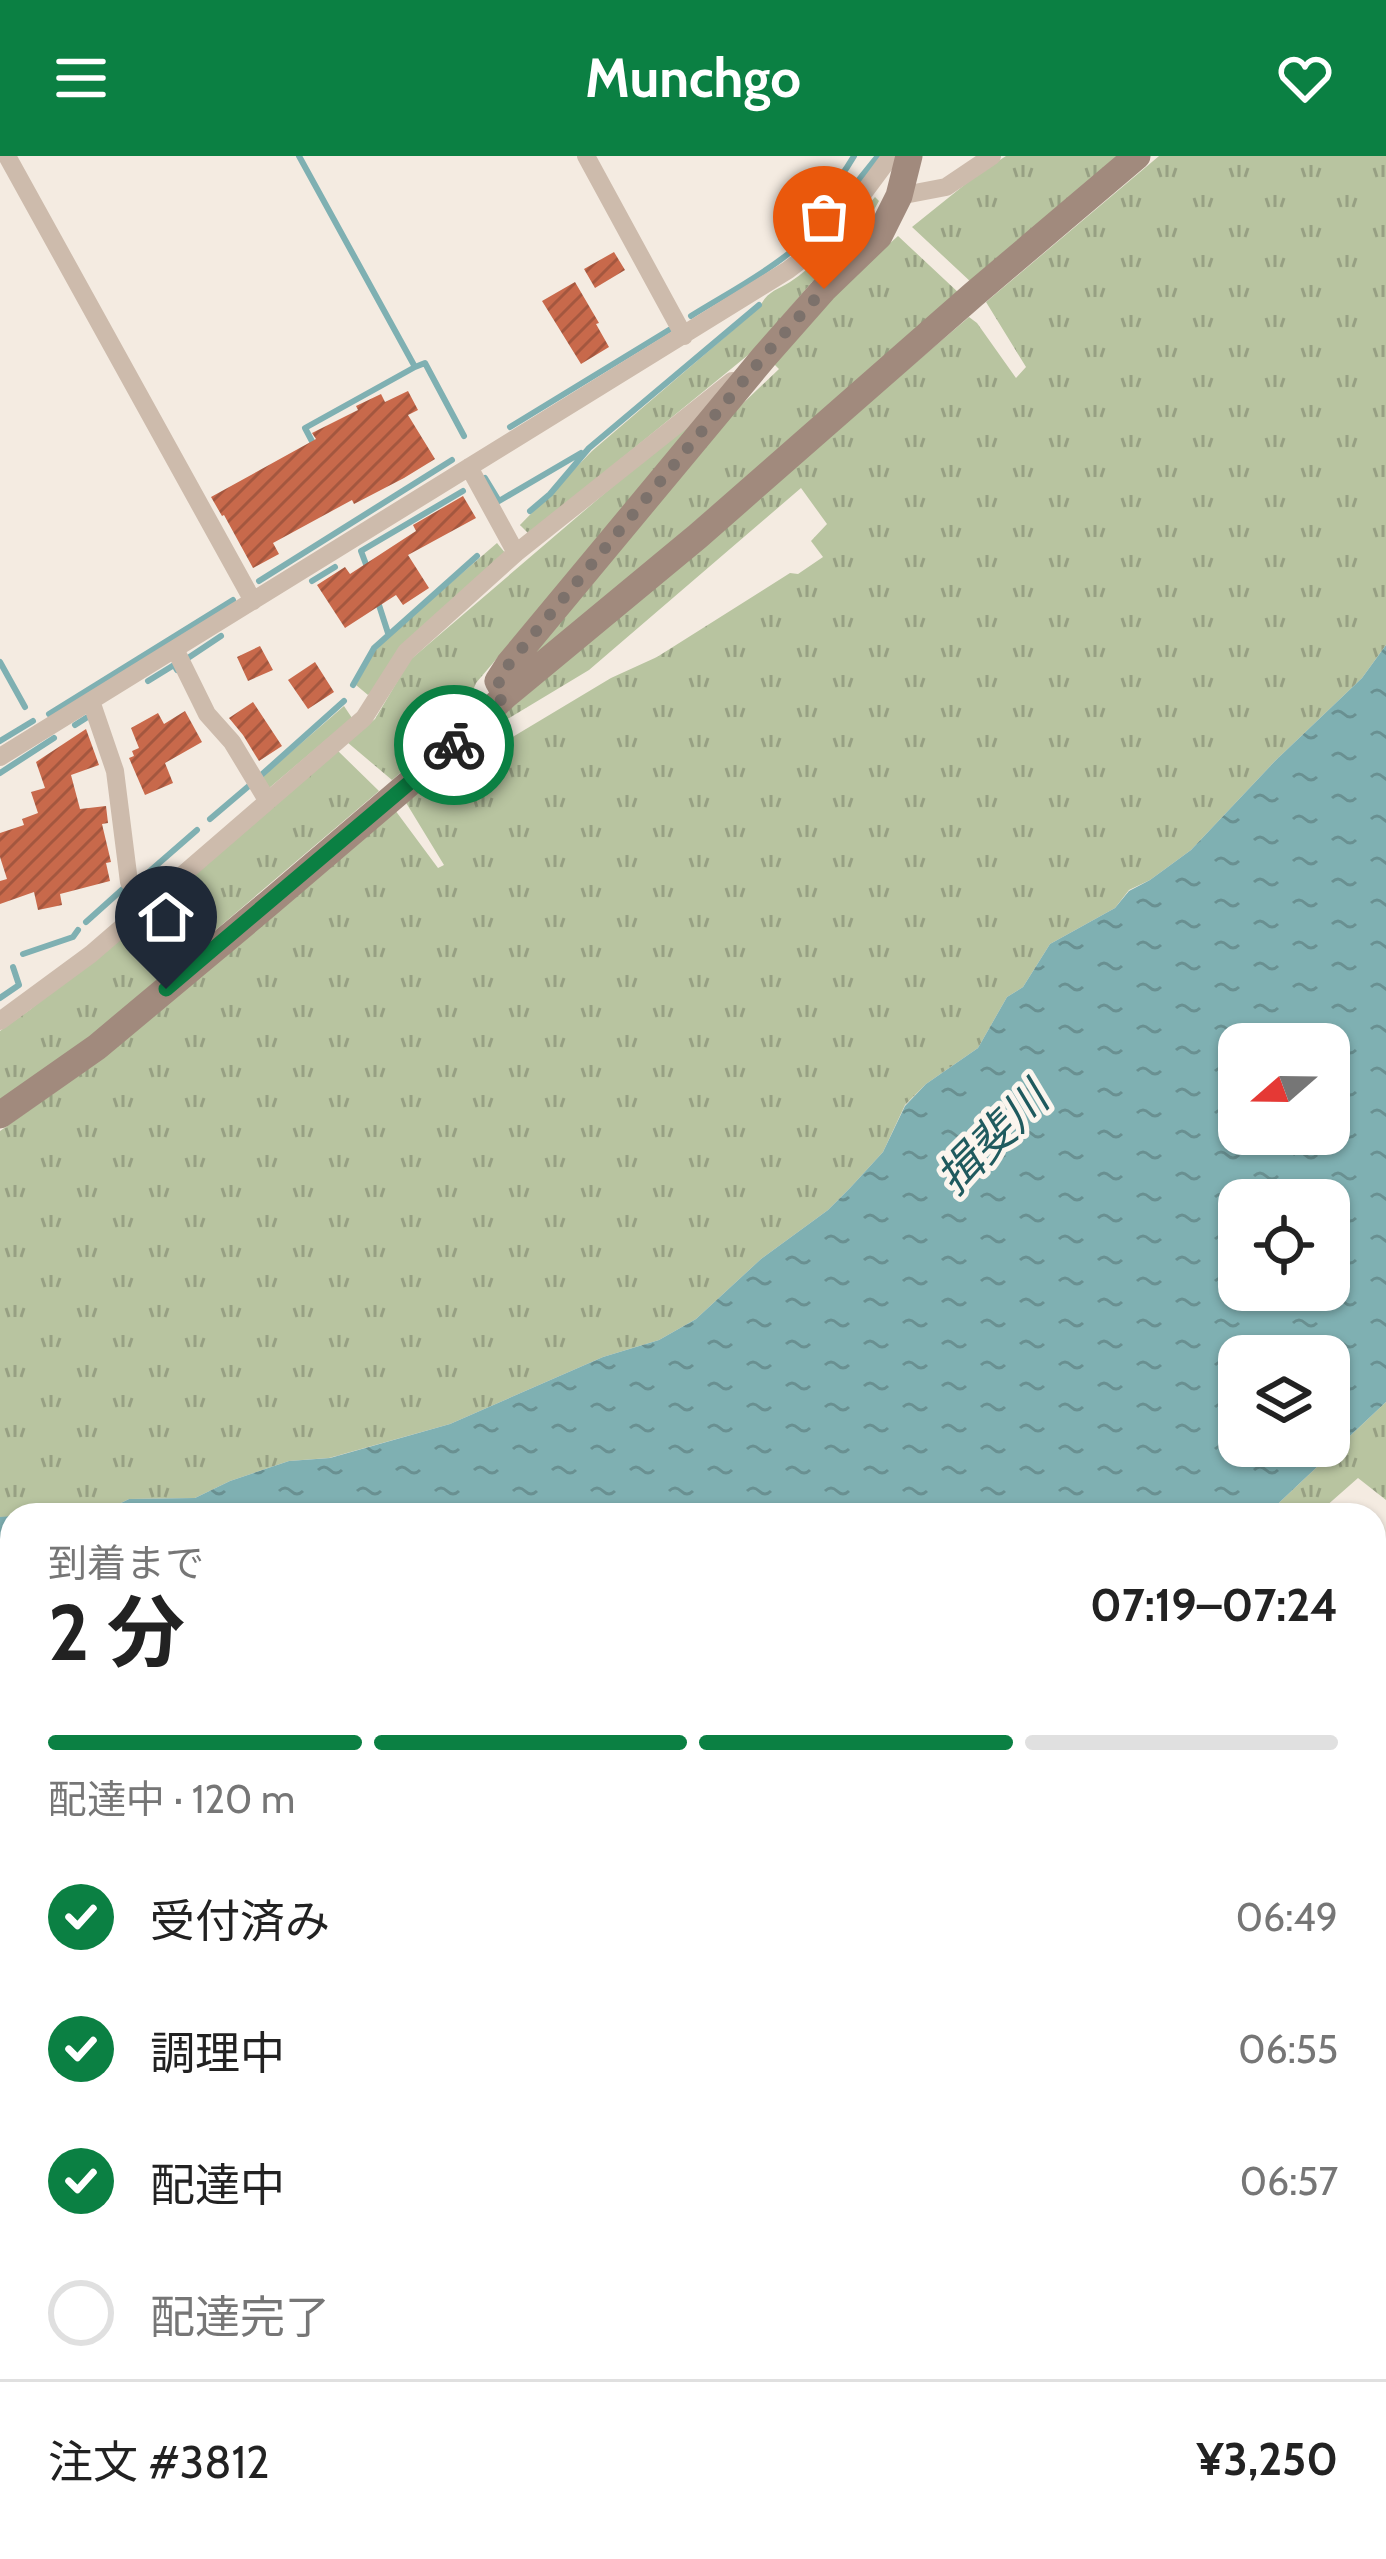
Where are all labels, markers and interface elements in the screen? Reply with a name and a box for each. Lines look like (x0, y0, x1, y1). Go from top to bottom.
icon: menu (48, 45, 114, 111)
text: Munchgo (585, 45, 801, 111)
icon: heart (1272, 45, 1338, 111)
pin (773, 166, 875, 289)
icon: bag (791, 184, 857, 250)
courier (394, 685, 514, 805)
icon: bike (421, 712, 487, 778)
pin (115, 866, 217, 989)
icon: home (133, 884, 199, 950)
north arrow (1218, 1023, 1350, 1155)
map controls (1218, 1023, 1350, 1467)
water label: 揖斐川 (925, 1068, 1062, 1205)
button: locate (1218, 1179, 1350, 1311)
button: layers (1218, 1335, 1350, 1467)
text: 到着まで (48, 1539, 204, 1587)
text: 07:19–07:24 (1090, 1578, 1338, 1632)
text: 2 分 (48, 1585, 185, 1680)
text: 配達中 · 120 m (48, 1775, 295, 1823)
icon: check (48, 1884, 114, 1950)
text: 06:49 (1236, 1893, 1338, 1941)
text: 受付済み (150, 1894, 330, 1948)
icon: check (48, 2016, 114, 2082)
text: 06:55 (1238, 2025, 1338, 2073)
text: 調理中 (150, 2026, 285, 2080)
icon: check (48, 2148, 114, 2214)
text: 06:57 (1240, 2157, 1338, 2205)
text: 配達中 (150, 2158, 285, 2212)
text: 配達完了 (150, 2290, 330, 2344)
text: ¥3,250 (1196, 2432, 1338, 2486)
text: 注文 #3812 (48, 2435, 270, 2489)

